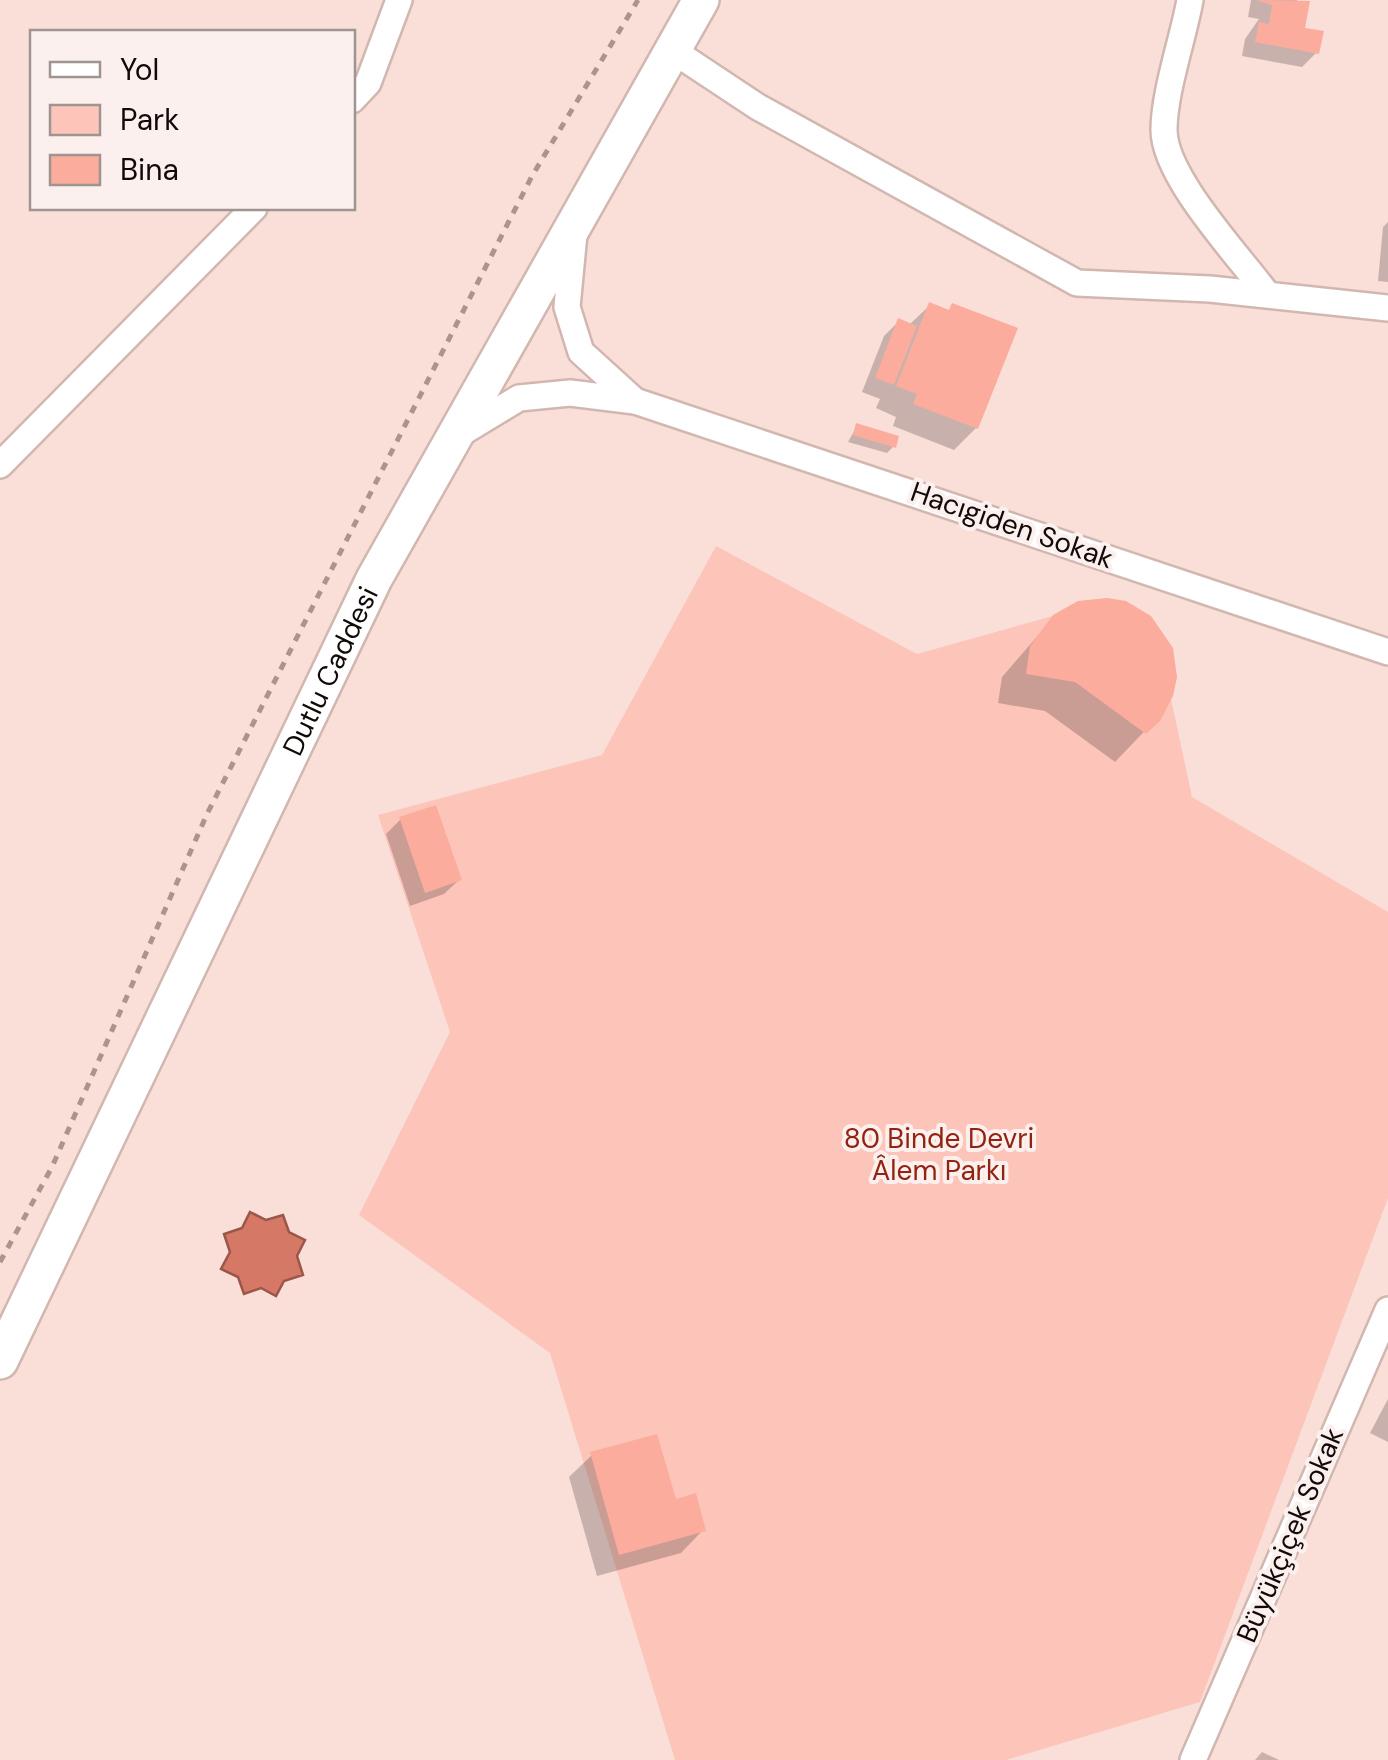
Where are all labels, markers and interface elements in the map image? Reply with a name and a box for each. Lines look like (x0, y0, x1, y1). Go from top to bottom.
legend (30, 30, 355, 210)
text: Yol (120, 50, 159, 89)
text: Park (120, 100, 179, 139)
text: Bina (120, 150, 179, 189)
street label: Hacıgiden Sokak (906, 473, 1118, 577)
street label: Dutlu Caddesi (274, 580, 386, 761)
park label: 80 Binde Devri Âlem Parkı (844, 1120, 1034, 1189)
street label: Büyükçiçek Sokak (1228, 1422, 1352, 1648)

